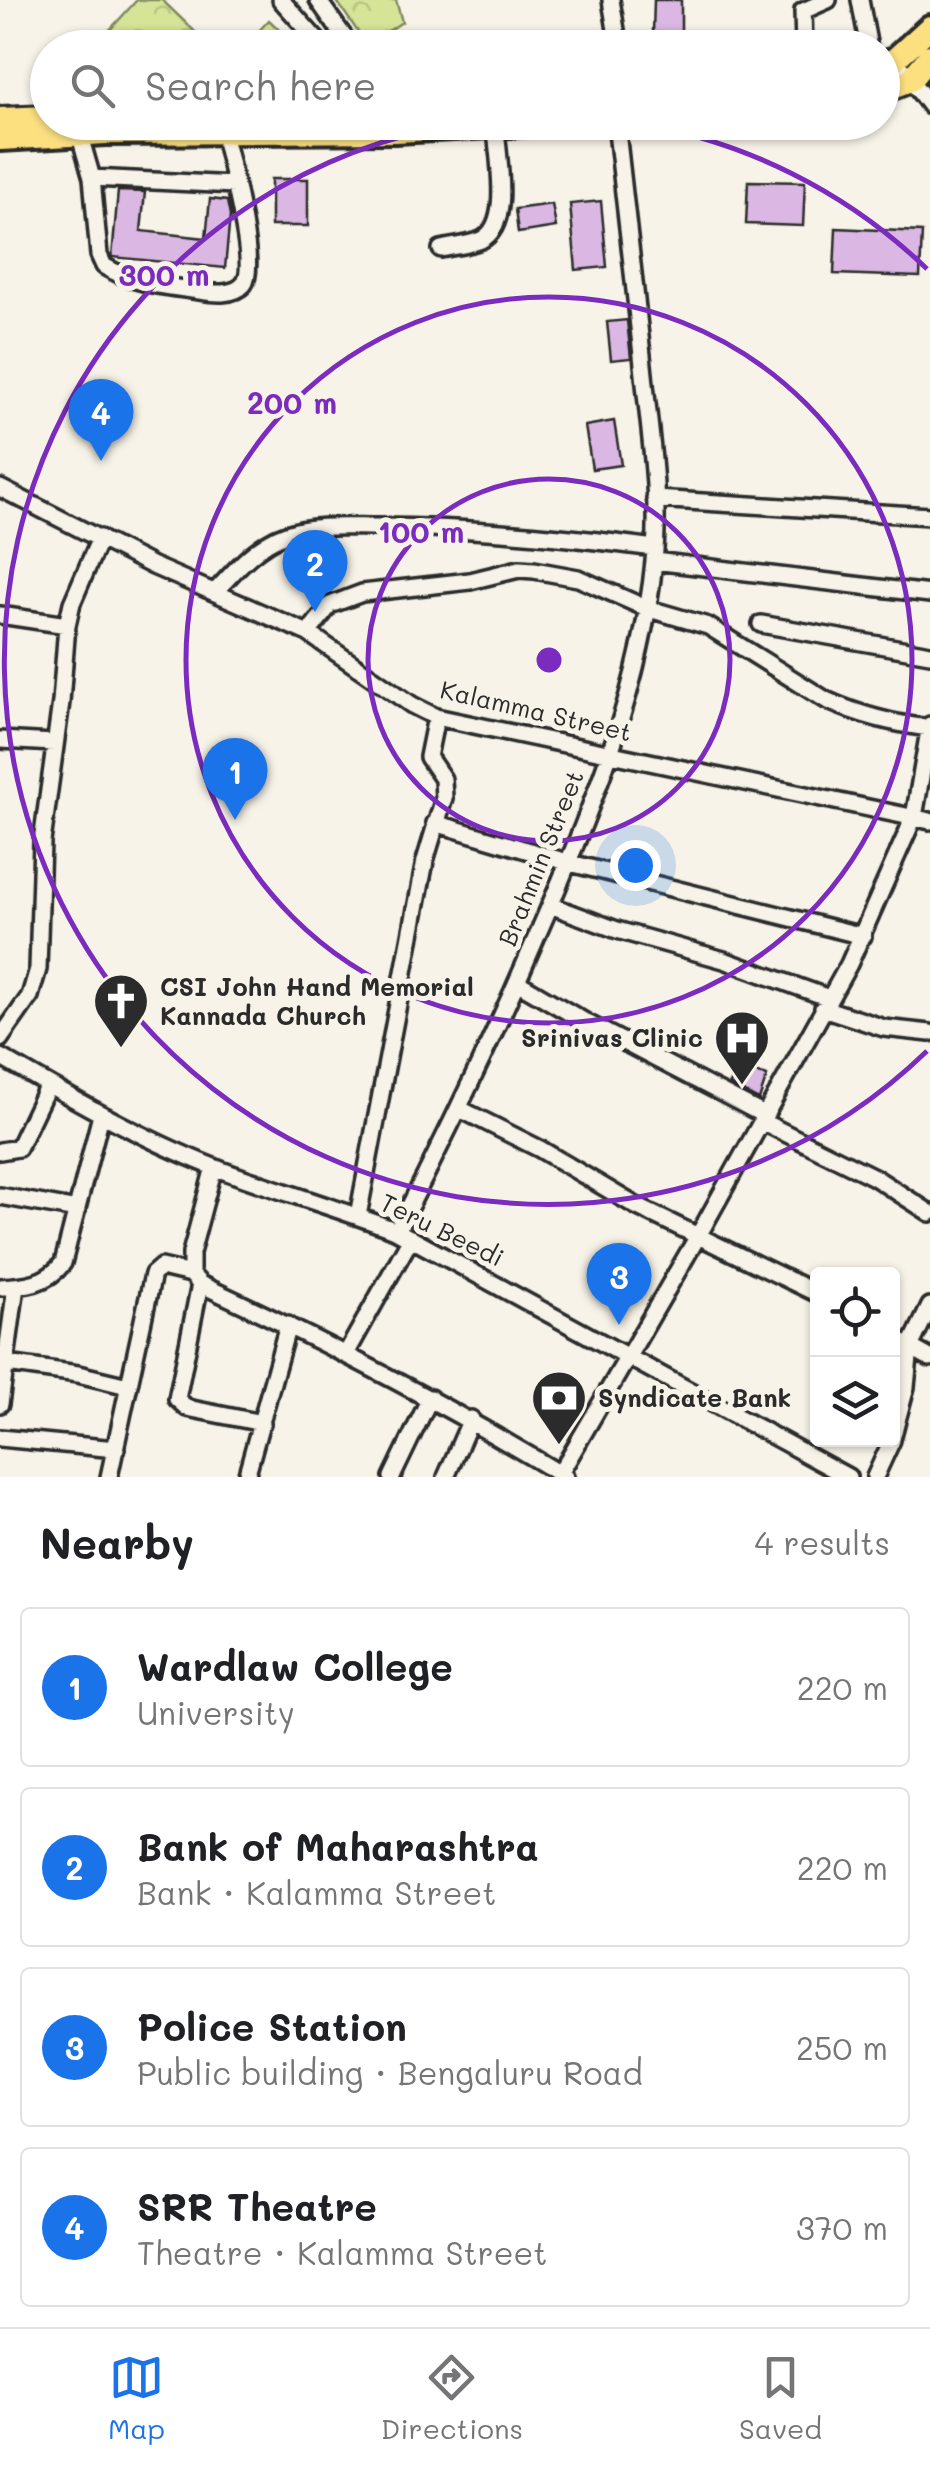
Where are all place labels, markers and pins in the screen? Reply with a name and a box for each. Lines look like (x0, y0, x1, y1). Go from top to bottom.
pin: 4 (68, 378, 134, 461)
pin: 2 (282, 530, 348, 612)
centre of rings (531, 642, 567, 678)
pin: 1 (202, 738, 268, 820)
place label: CSI John Hand Memorial Kannada Church (160, 970, 474, 1031)
church icon: CSI John Hand Memorial Kannada Church (91, 971, 151, 1050)
hospital icon: Srinivas Clinic (712, 1008, 772, 1087)
place label: Srinivas Clinic (521, 1021, 703, 1053)
pin: 3 (586, 1242, 652, 1325)
bank icon: Syndicate Bank (529, 1368, 589, 1447)
place label: Syndicate Bank (598, 1381, 791, 1414)

